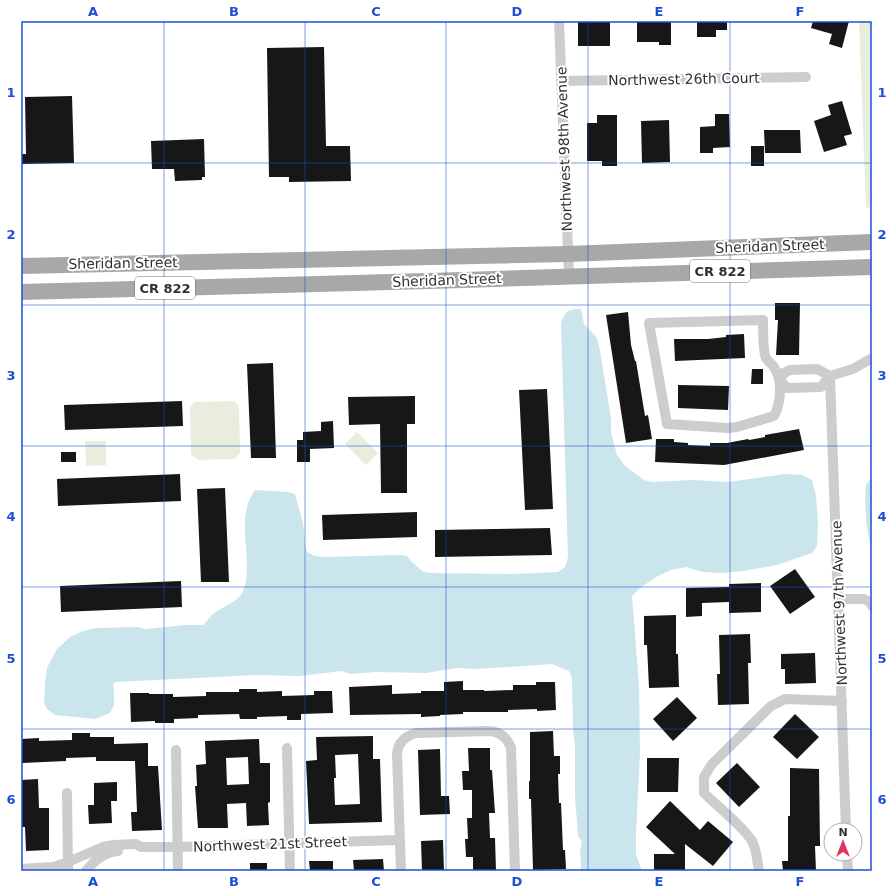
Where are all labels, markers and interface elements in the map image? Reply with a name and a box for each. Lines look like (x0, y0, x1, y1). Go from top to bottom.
text: A (88, 4, 98, 19)
text: B (229, 4, 239, 19)
text: C (371, 4, 381, 19)
text: D (512, 4, 523, 19)
text: E (655, 4, 663, 19)
text: F (796, 4, 804, 19)
street label: Northwest 98th Avenue (553, 66, 575, 232)
street label: Northwest 26th Court (608, 70, 760, 88)
text: 1 (6, 85, 16, 100)
text: 1 (877, 85, 887, 100)
text: 2 (6, 227, 16, 242)
text: 2 (877, 227, 887, 242)
street label: Sheridan Street (715, 236, 825, 256)
street label: Sheridan Street (68, 254, 178, 272)
road number: CR 822 (690, 260, 750, 282)
street label: Sheridan Street (392, 270, 502, 290)
road number: CR 822 (135, 277, 195, 299)
text: 3 (6, 368, 16, 383)
text: 3 (877, 368, 887, 383)
text: 4 (6, 509, 16, 524)
text: 4 (877, 509, 887, 524)
street label: Northwest 97th Avenue (828, 520, 850, 686)
text: 5 (6, 651, 16, 666)
text: 5 (877, 651, 887, 666)
text: 6 (6, 792, 16, 807)
text: 6 (877, 792, 887, 807)
north arrow (823, 822, 863, 862)
text: N (838, 826, 848, 839)
street label: Northwest 21st Street (193, 833, 348, 855)
text: A (88, 874, 98, 889)
text: B (229, 874, 239, 889)
text: C (371, 874, 381, 889)
text: D (512, 874, 523, 889)
text: E (655, 874, 663, 889)
text: F (796, 874, 804, 889)

